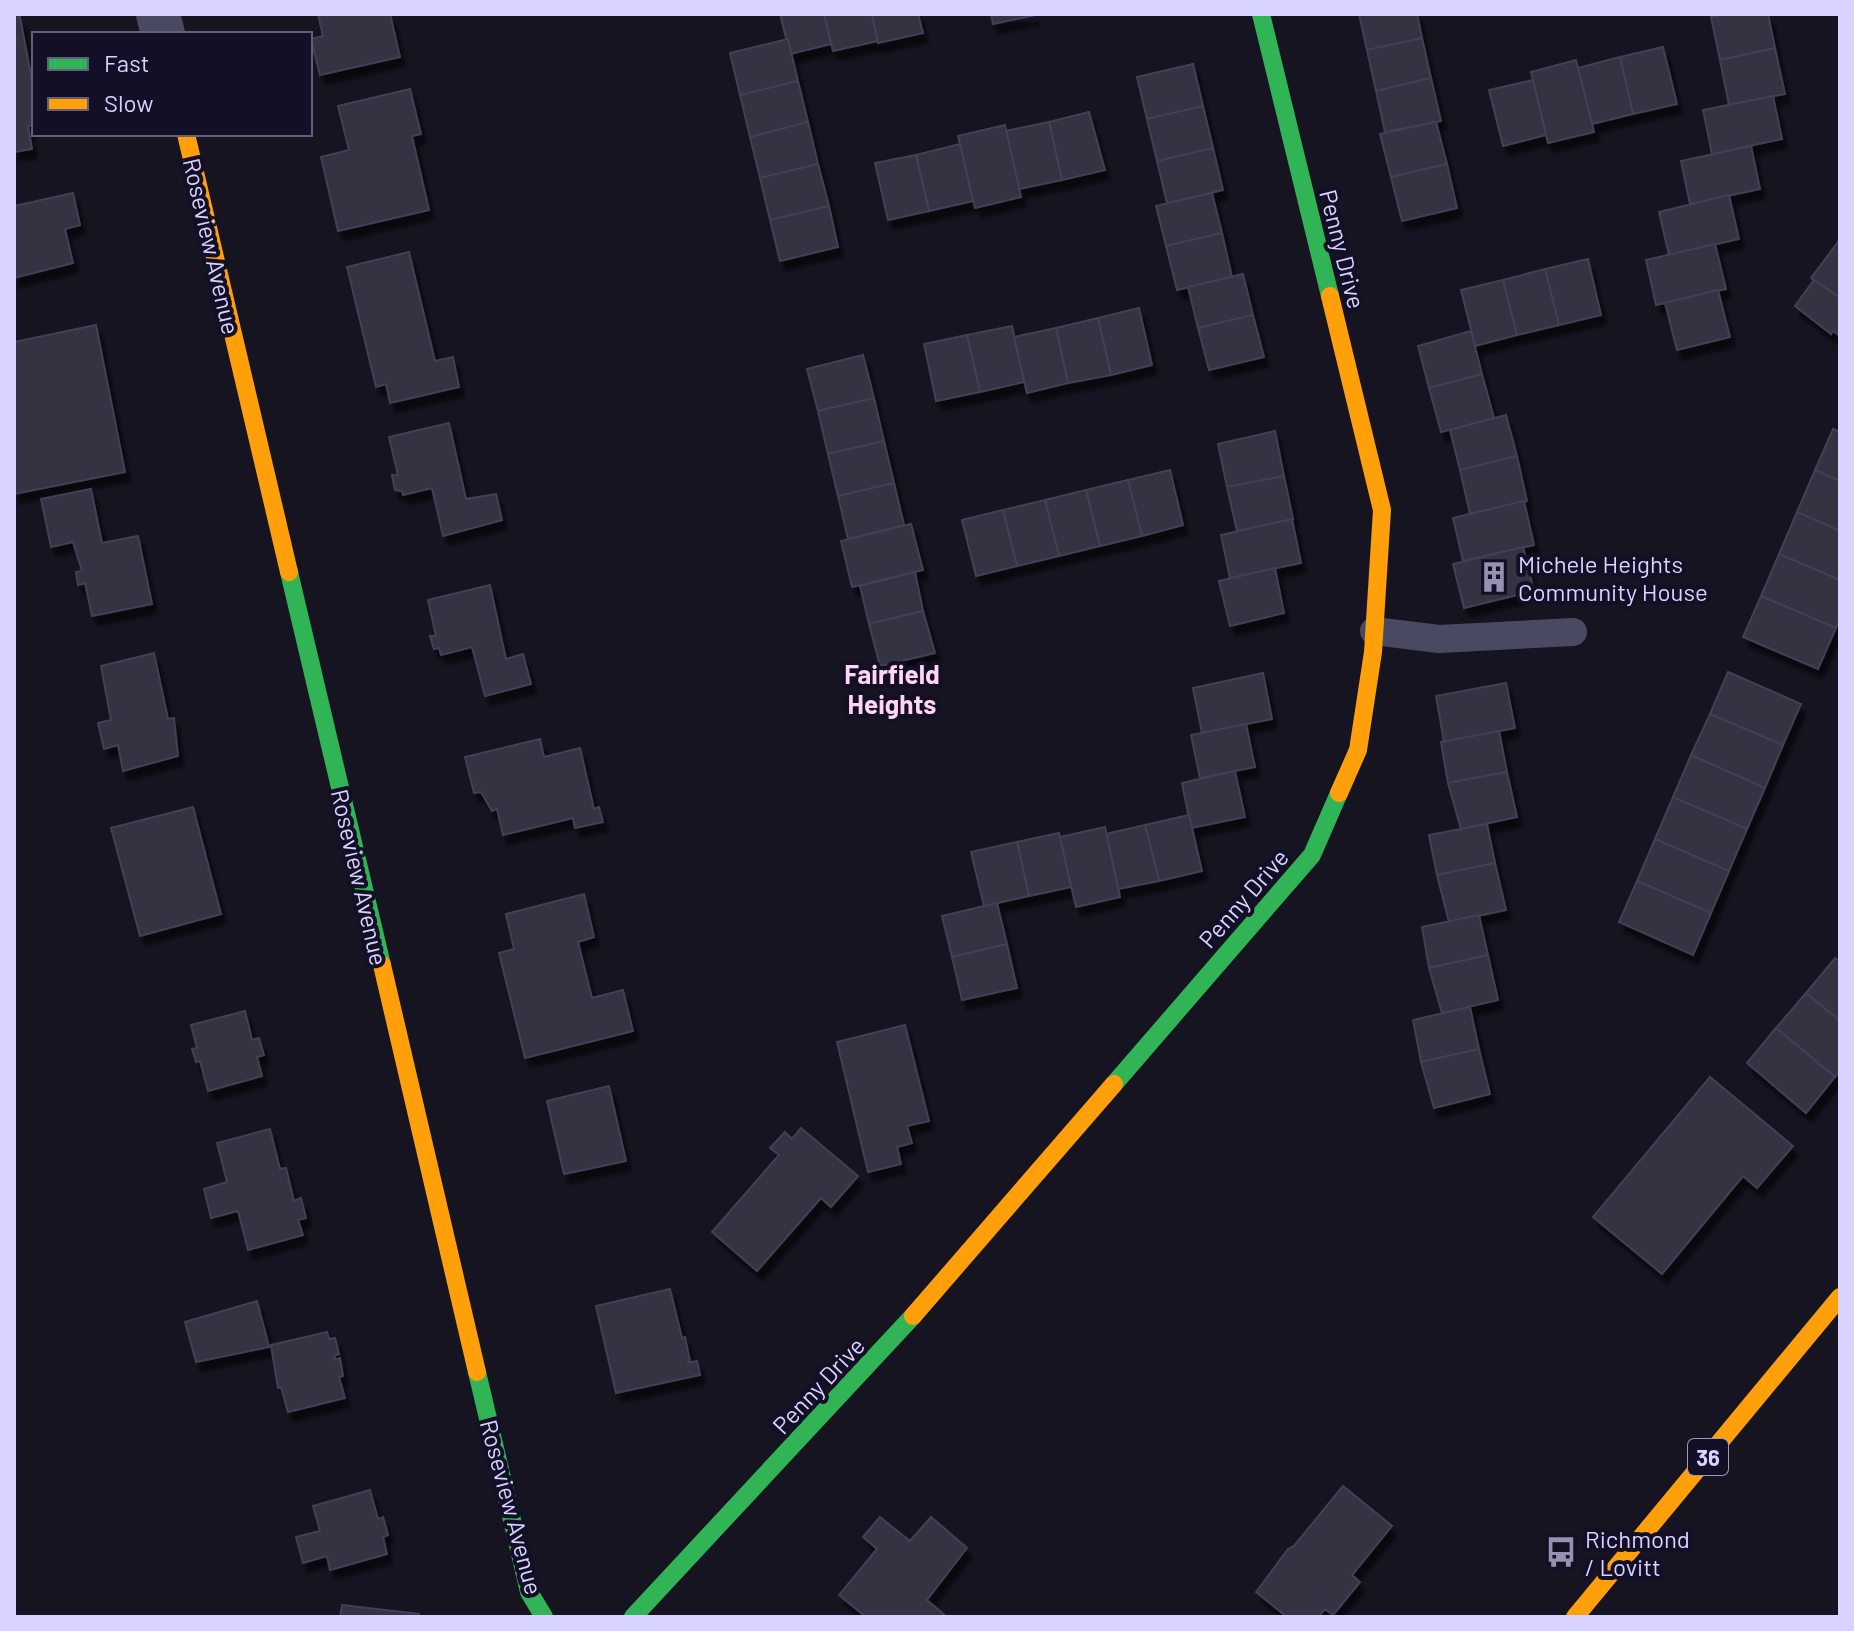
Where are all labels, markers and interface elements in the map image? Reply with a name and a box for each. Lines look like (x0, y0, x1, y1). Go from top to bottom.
legend (32, 32, 312, 136)
text: Fast (104, 48, 149, 77)
text: Slow (104, 88, 153, 117)
street label: Roseview Avenue (178, 155, 246, 337)
street label: Penny Drive (1314, 187, 1372, 311)
place label: Michele Heights Community House (1518, 549, 1708, 606)
building icon: Michele Heights Community House (1477, 560, 1511, 594)
district label: Fairfield Heights (844, 658, 940, 719)
street label: Roseview Avenue (326, 786, 394, 968)
street label: Penny Drive (1192, 843, 1294, 953)
street label: Penny Drive (766, 1331, 870, 1439)
street label: Roseview Avenue (475, 1416, 549, 1598)
road number: 36 (1688, 1439, 1728, 1475)
place label: Richmond / Lovitt (1585, 1524, 1690, 1581)
bus stop icon: Richmond / Lovitt (1544, 1535, 1578, 1569)

